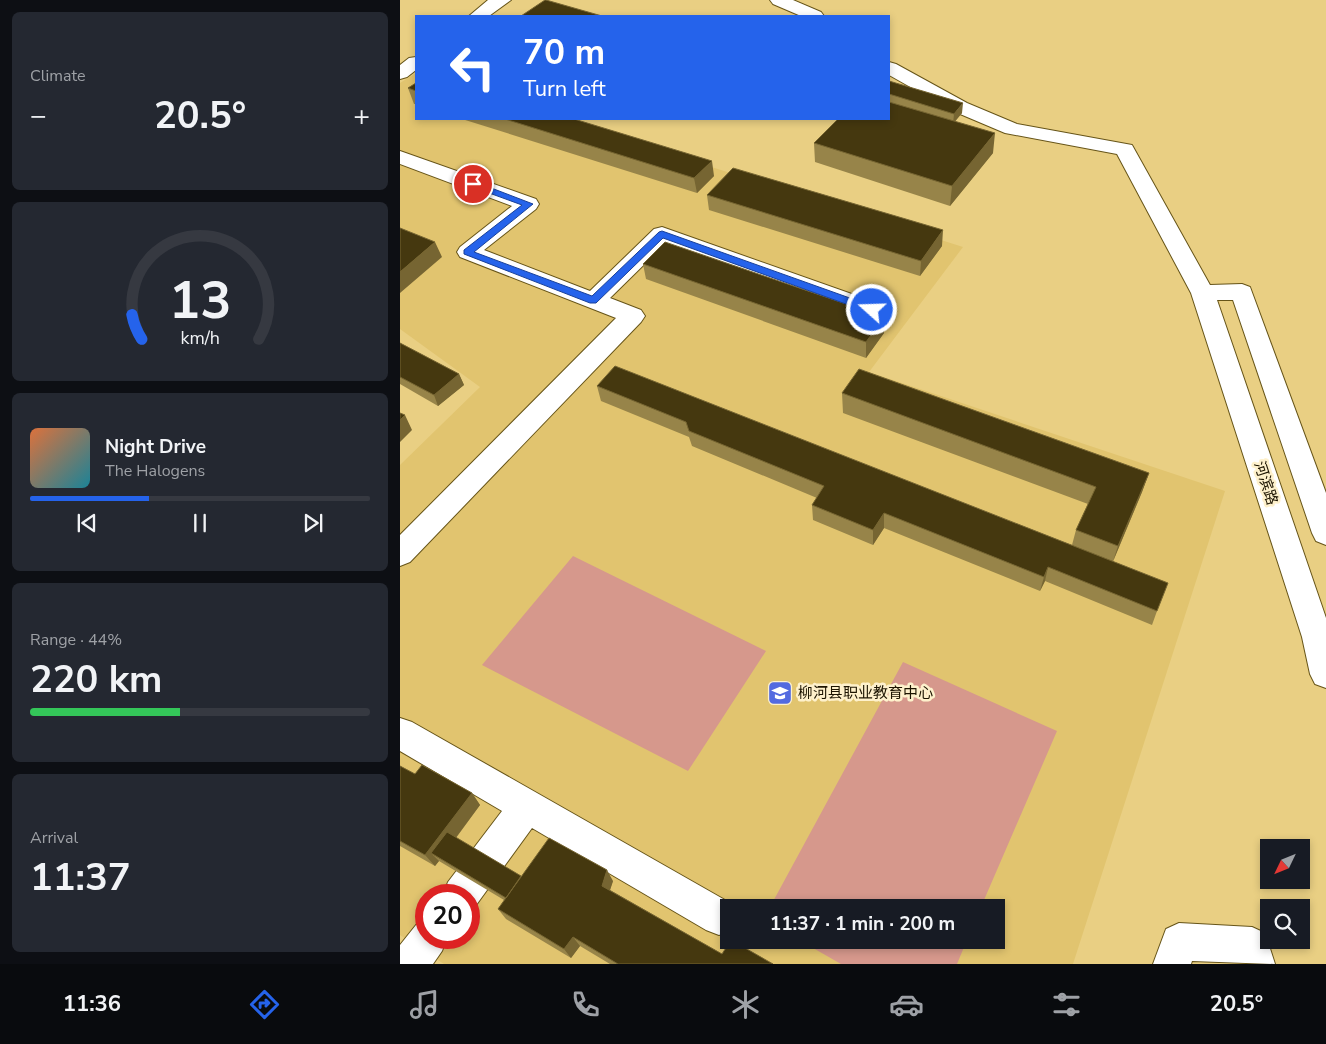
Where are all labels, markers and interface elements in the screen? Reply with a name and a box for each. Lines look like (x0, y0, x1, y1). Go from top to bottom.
text: 70 m (523, 29, 605, 76)
icon: left (440, 35, 505, 100)
text: Climate (30, 65, 85, 87)
text: Turn left (523, 74, 606, 104)
text: 20.5° (154, 90, 246, 141)
text: − (30, 97, 47, 135)
text: + (353, 97, 370, 135)
pin (452, 163, 494, 205)
icon: arrive (459, 170, 487, 198)
text: 13 (169, 265, 231, 336)
position arrow (845, 283, 897, 335)
text: km/h (180, 326, 220, 350)
text: Night Drive (105, 434, 206, 460)
street label: 河滨路 (1250, 459, 1282, 507)
text: The Halogens (105, 460, 205, 482)
icon: previous (73, 509, 101, 537)
icon: pause (186, 509, 214, 537)
icon: next (299, 509, 327, 537)
text: Range · 44% (30, 629, 122, 651)
text: 220 km (30, 654, 162, 705)
school or university icon: 柳河县职业教育中心 (767, 680, 793, 706)
place label: 柳河县职业教育中心 (798, 683, 933, 703)
text: Arrival (30, 827, 78, 849)
north arrow (1260, 839, 1310, 889)
map controls (1260, 839, 1310, 949)
text: 11:37 (30, 852, 131, 903)
speed limit sign: 20 (415, 884, 480, 949)
button: search (1260, 899, 1310, 949)
text: 11:37 · 1 min · 200 m (770, 911, 955, 937)
icon: directions (247, 987, 282, 1022)
icon: music (407, 987, 442, 1022)
icon: phone (568, 987, 603, 1022)
icon: climate (728, 987, 763, 1022)
icon: car (889, 987, 924, 1022)
icon: filters (1049, 987, 1084, 1022)
text: 11:36 (63, 989, 121, 1019)
text: 20.5° (1210, 989, 1263, 1019)

